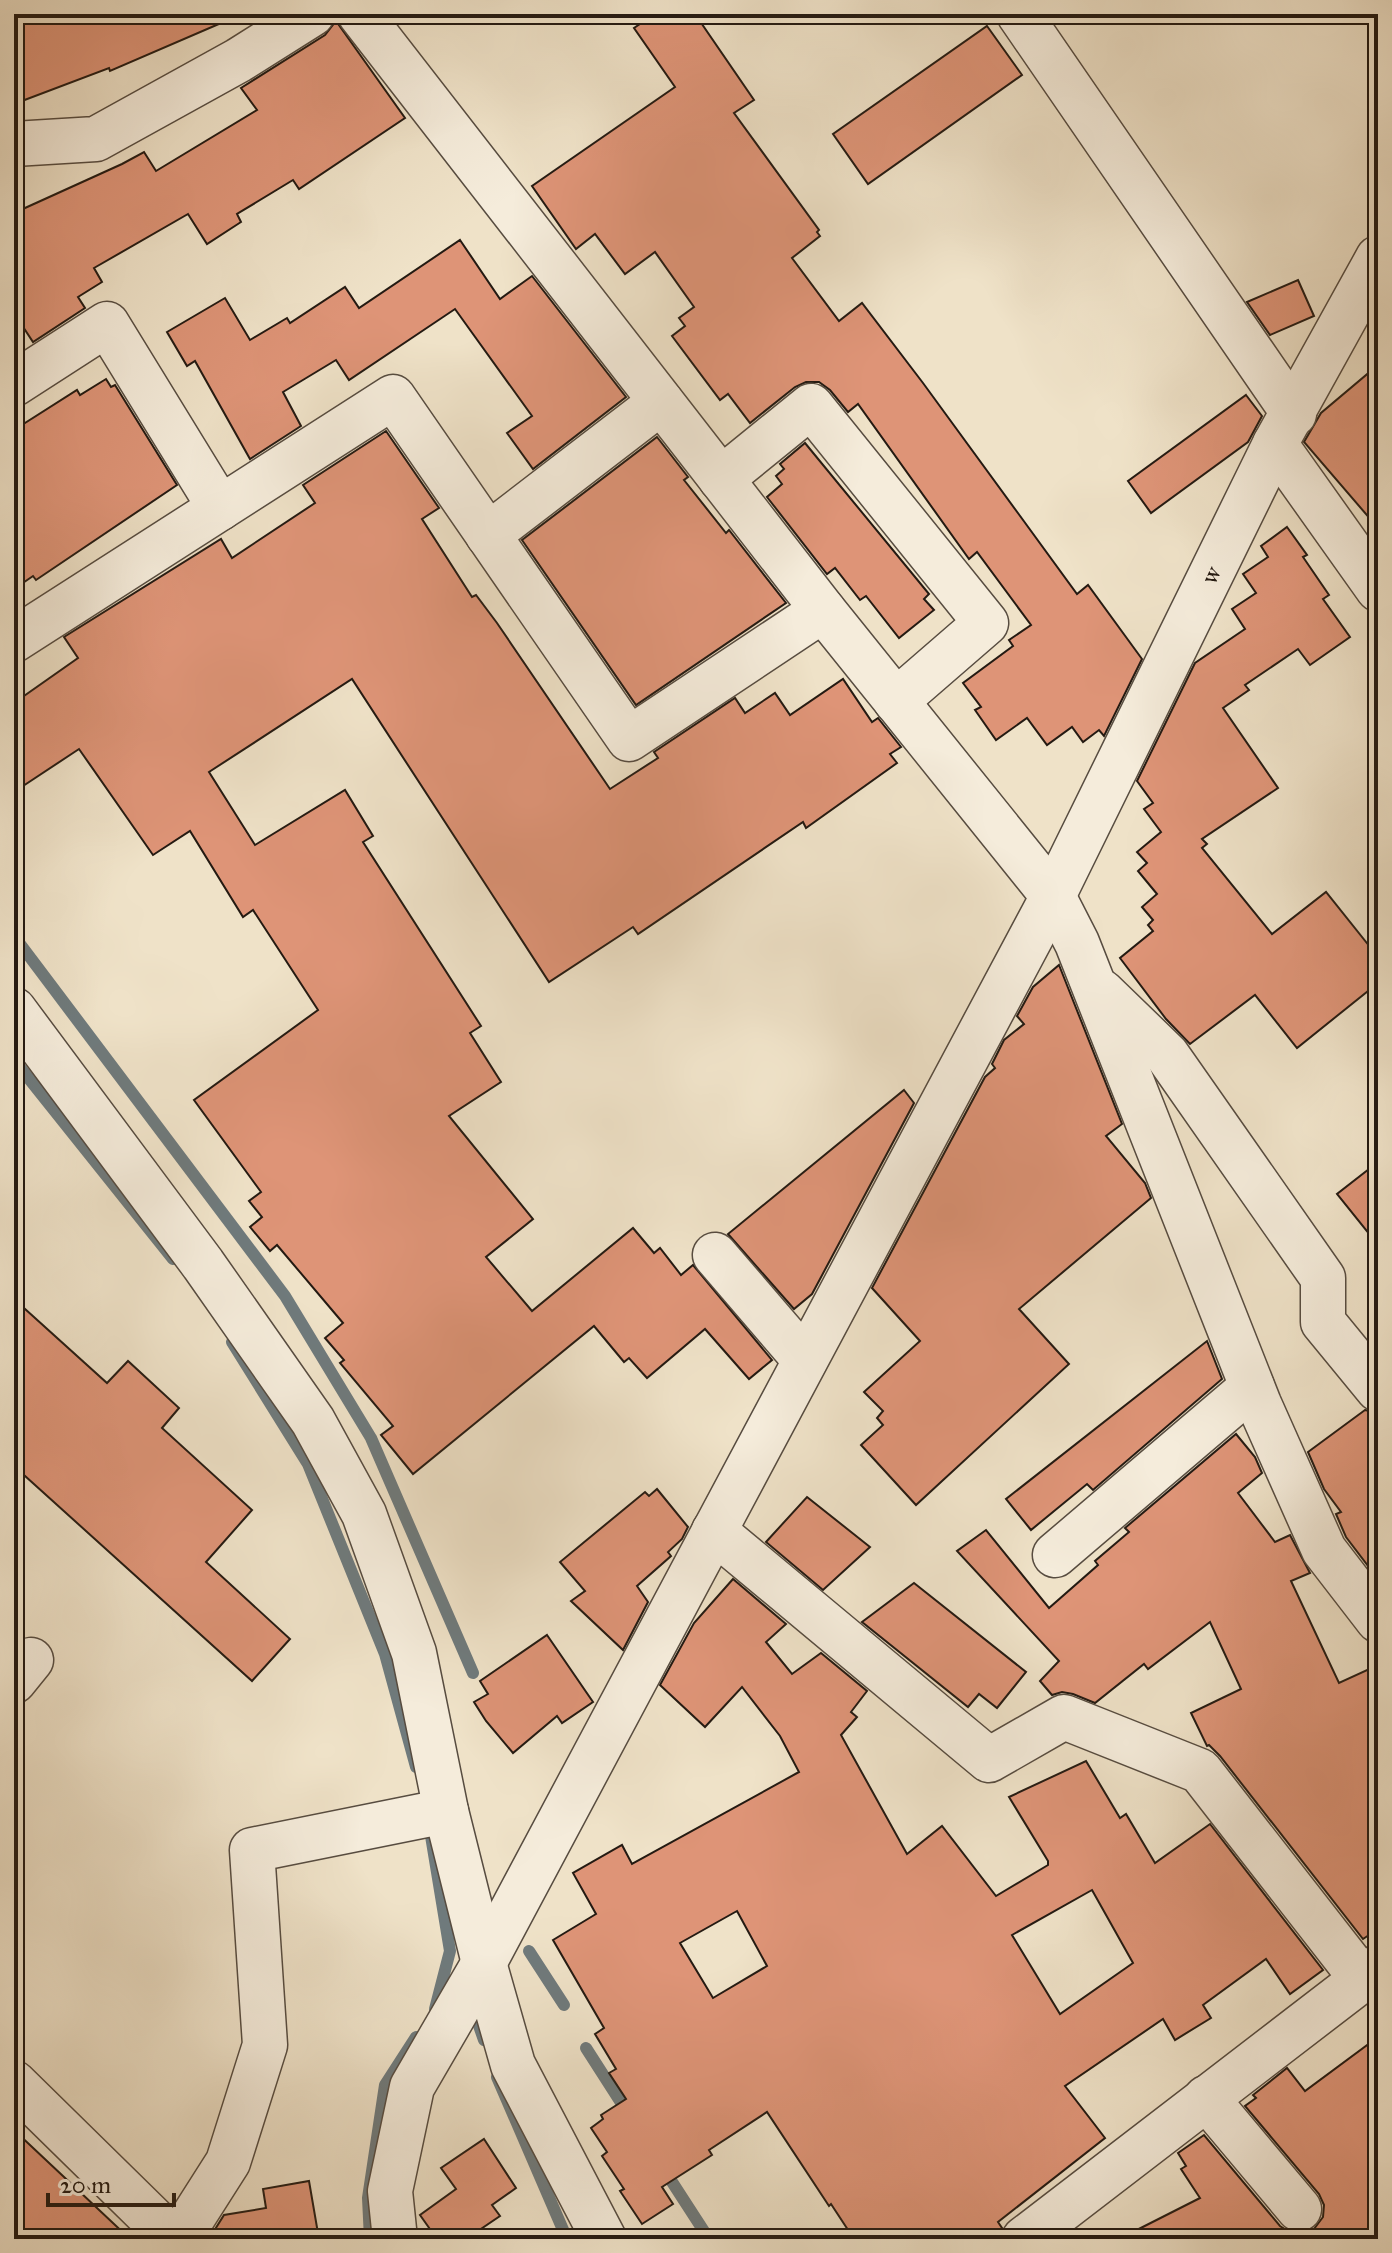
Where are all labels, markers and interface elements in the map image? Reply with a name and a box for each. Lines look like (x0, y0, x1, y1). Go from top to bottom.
street label: w (1194, 560, 1228, 589)
scale bar (48, 2157, 174, 2207)
text: 20 m (60, 2170, 111, 2200)

